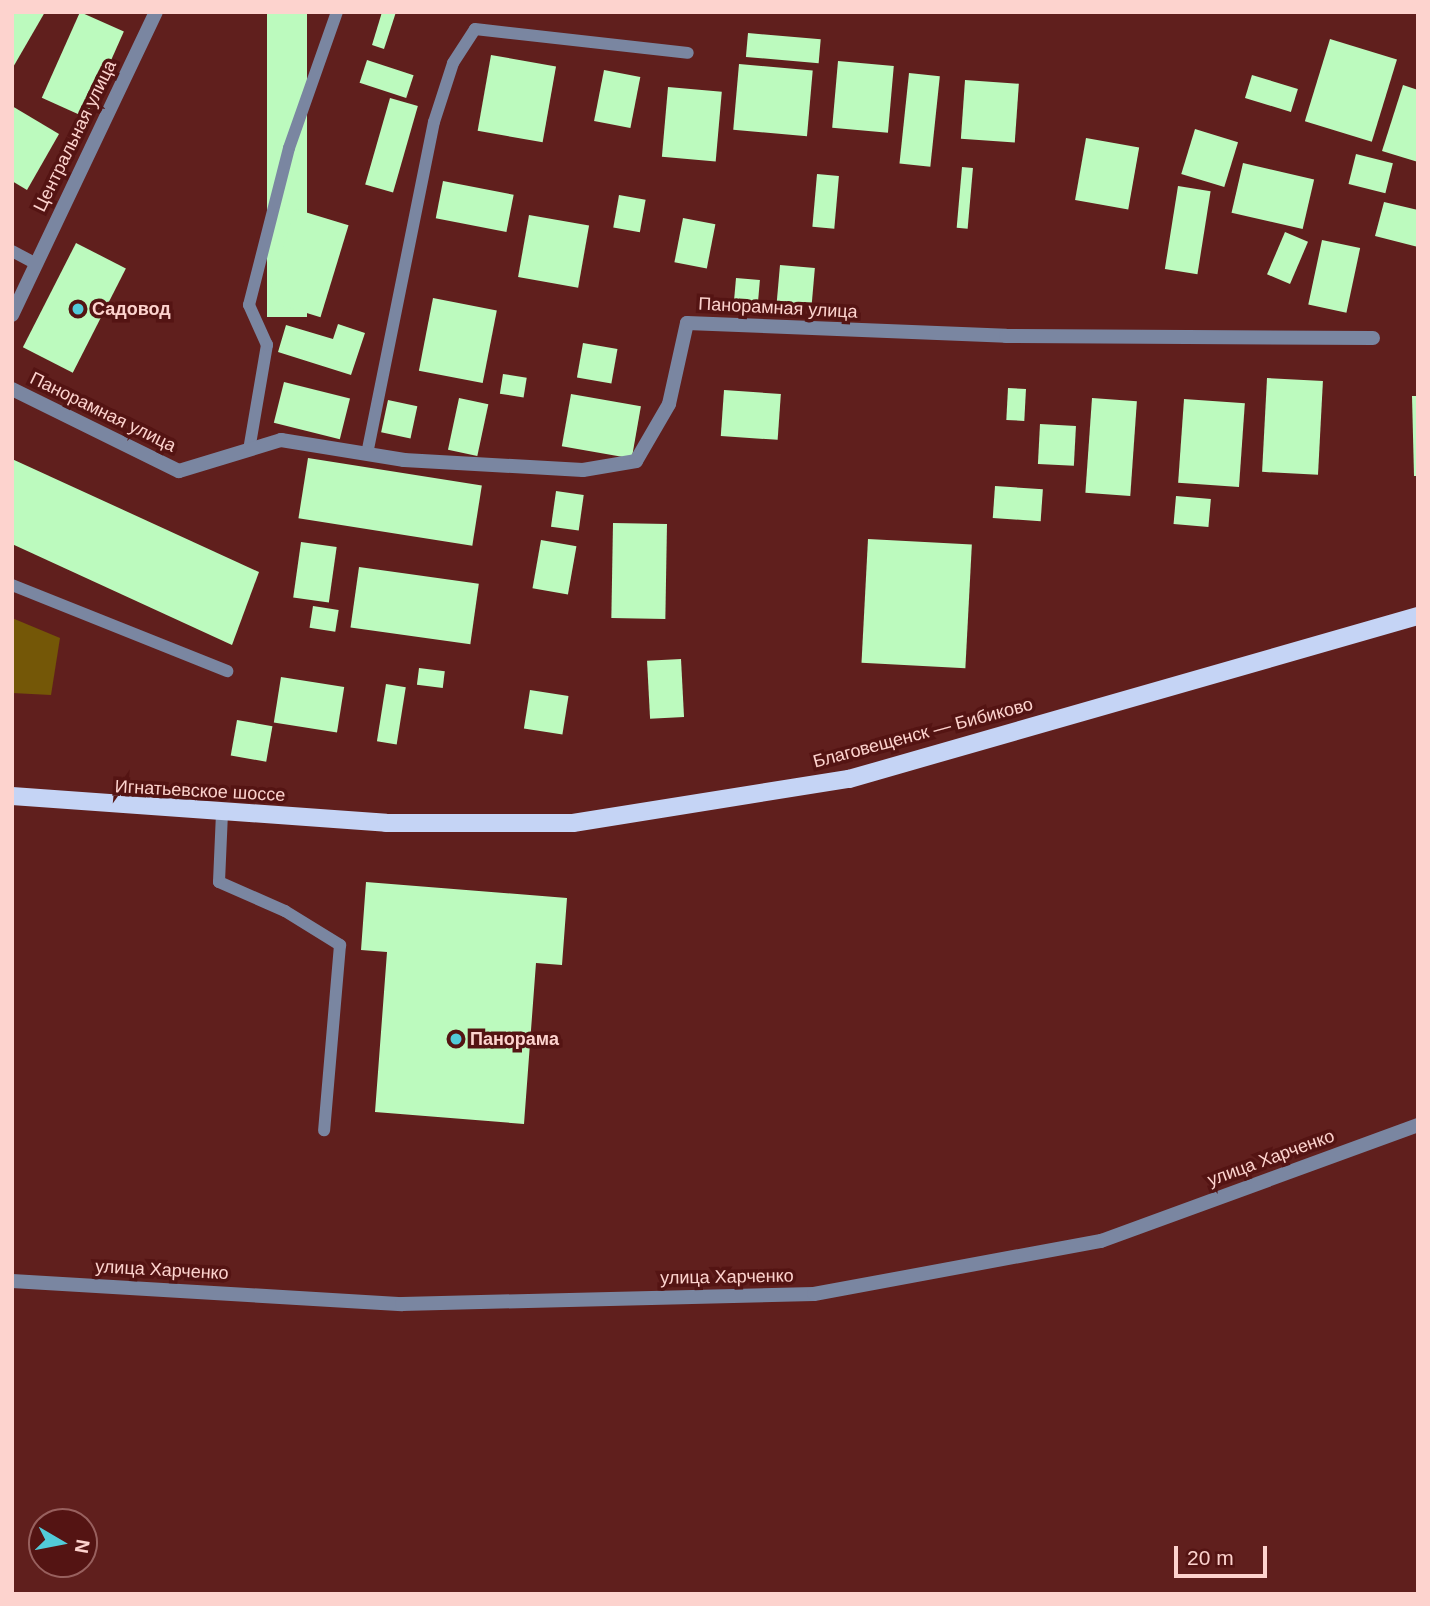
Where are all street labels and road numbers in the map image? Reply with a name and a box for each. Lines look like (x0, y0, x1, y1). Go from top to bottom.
street label: Центральная улица (29, 57, 121, 215)
street label: Панорамная улица (698, 293, 858, 323)
street label: Панорамная улица (27, 367, 179, 457)
street label: Благовещенск — Бибиково (811, 693, 1035, 773)
street label: Игнатьевское шоссе (114, 776, 286, 806)
street label: улица Харченко (1205, 1125, 1337, 1191)
street label: улица Харченко (95, 1256, 229, 1284)
street label: улица Харченко (660, 1265, 794, 1289)

